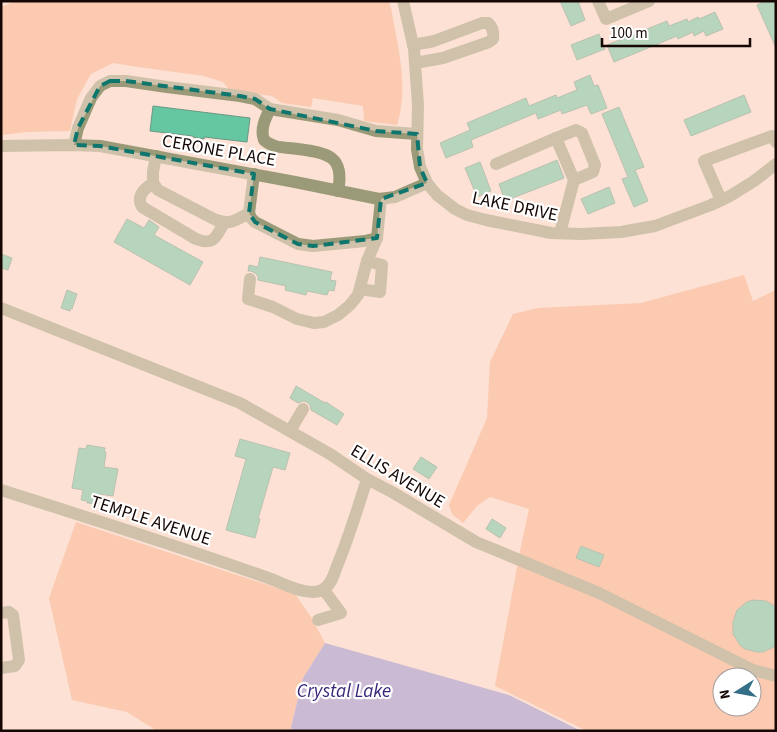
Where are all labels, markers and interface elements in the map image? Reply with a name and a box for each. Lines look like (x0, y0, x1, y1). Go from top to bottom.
scale bar (602, 15, 750, 47)
text: 100 m (610, 23, 648, 44)
street label: CERONE PLACE (160, 128, 278, 173)
street label: LAKE DRIVE (470, 185, 560, 228)
street label: ELLIS AVENUE (346, 438, 450, 514)
street label: TEMPLE AVENUE (87, 489, 214, 552)
north arrow (712, 667, 762, 717)
water label: Crystal Lake (297, 678, 391, 705)
text: N (715, 688, 736, 701)

